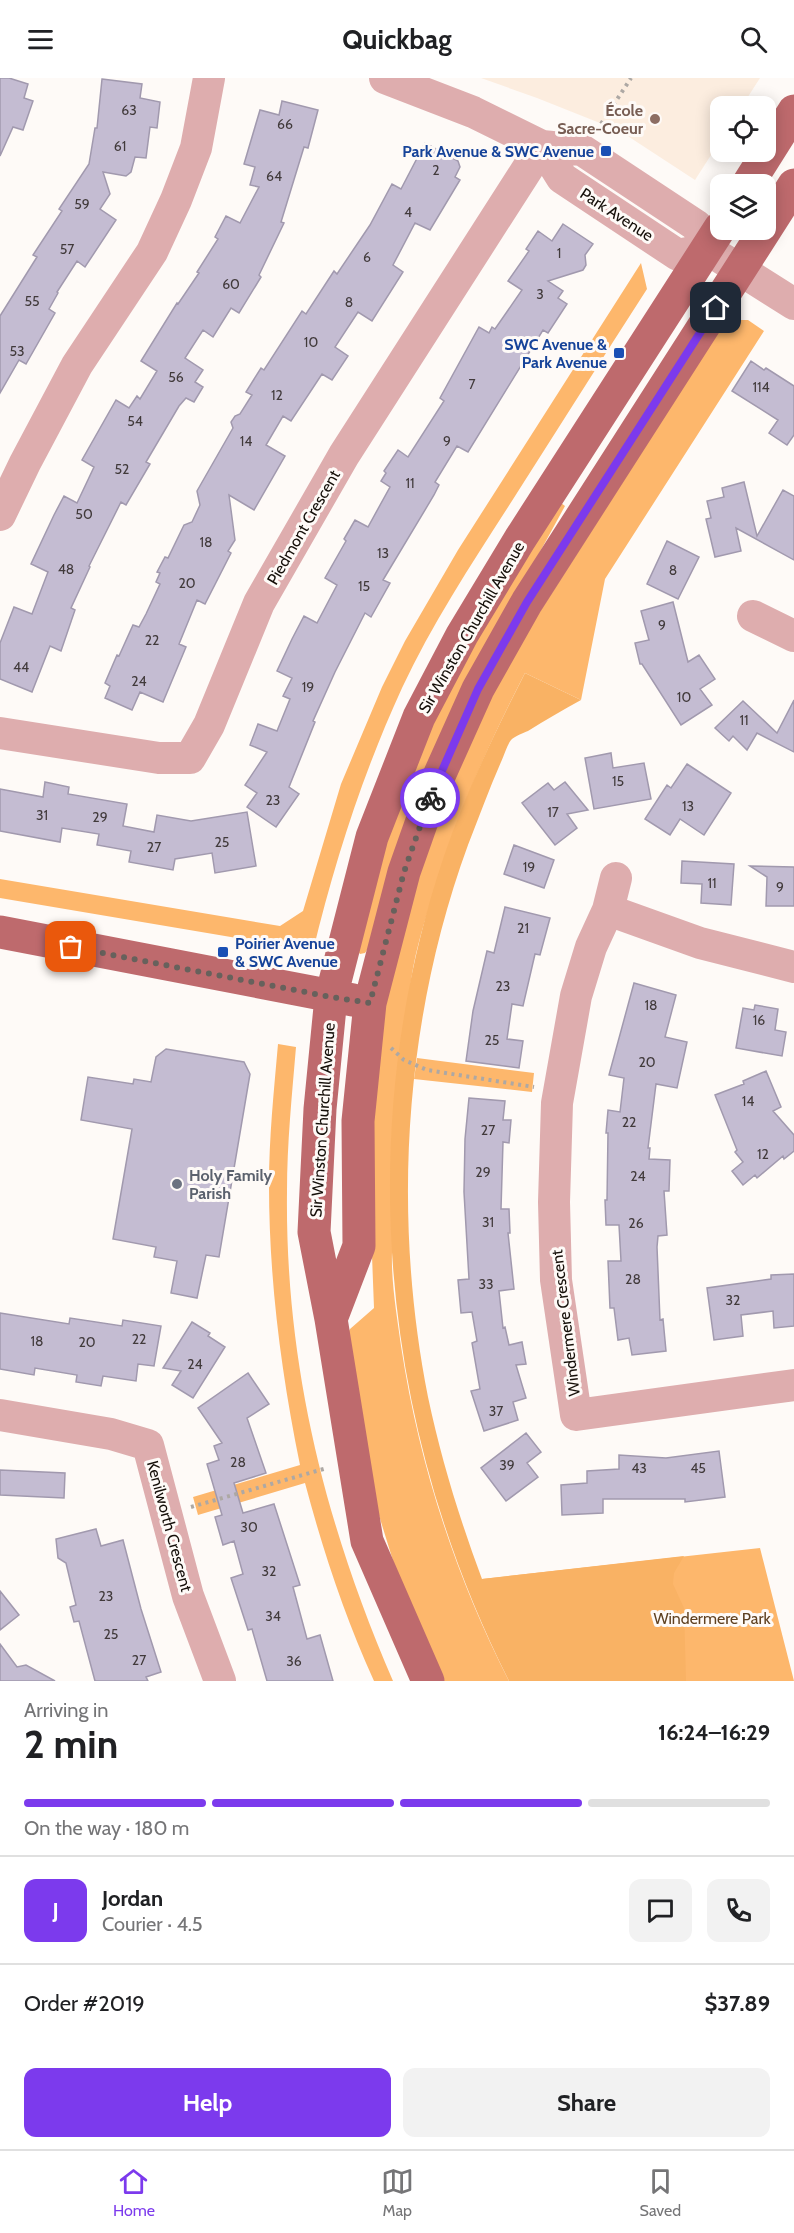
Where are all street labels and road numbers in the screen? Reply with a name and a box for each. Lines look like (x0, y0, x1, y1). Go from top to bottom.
street label: Park Avenue (577, 184, 657, 245)
street label: Piedmont Crescent (263, 466, 344, 588)
street label: Sir Winston Churchill Avenue (414, 538, 528, 716)
street label: Sir Winston Churchill Avenue (306, 1022, 339, 1218)
street label: Windermere Crescent (547, 1248, 584, 1397)
street label: Kenilworth Crescent (143, 1459, 196, 1594)

